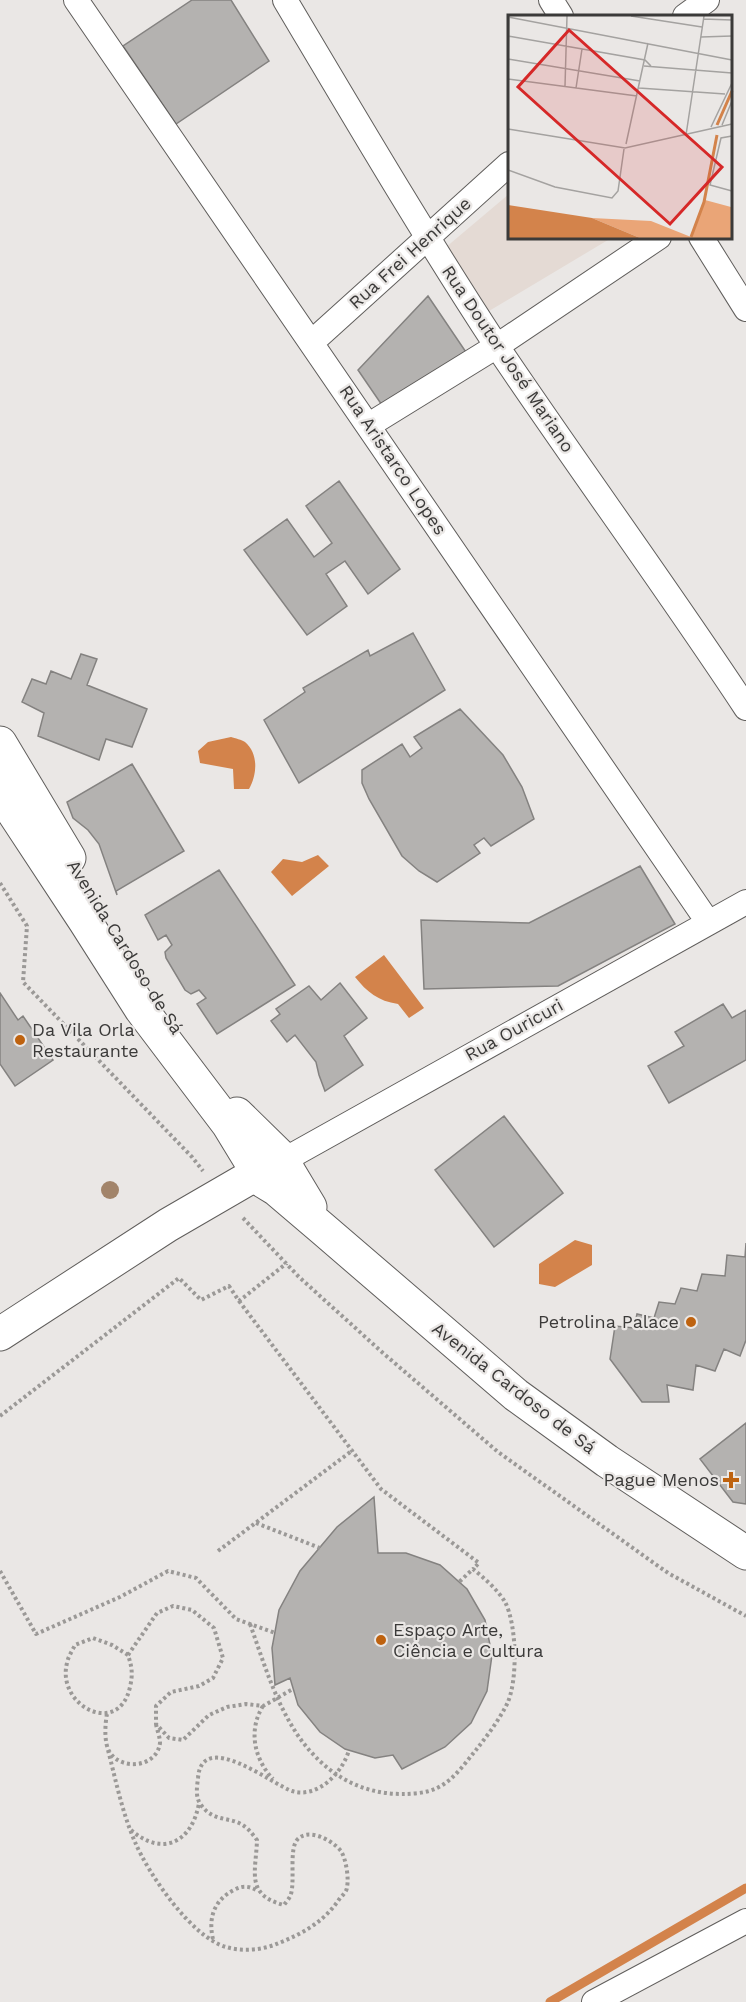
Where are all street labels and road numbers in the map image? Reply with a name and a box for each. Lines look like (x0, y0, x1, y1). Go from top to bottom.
street label: Rua Frei Henrique (344, 192, 475, 313)
street label: Rua Doutor José Mariano (438, 261, 579, 456)
street label: Rua Aristarco Lopes (336, 381, 451, 538)
street label: Avenida Cardoso de Sá (63, 856, 188, 1038)
street label: Rua Ouricuri (461, 994, 566, 1065)
street label: Avenida Cardoso de Sá (428, 1317, 600, 1458)

